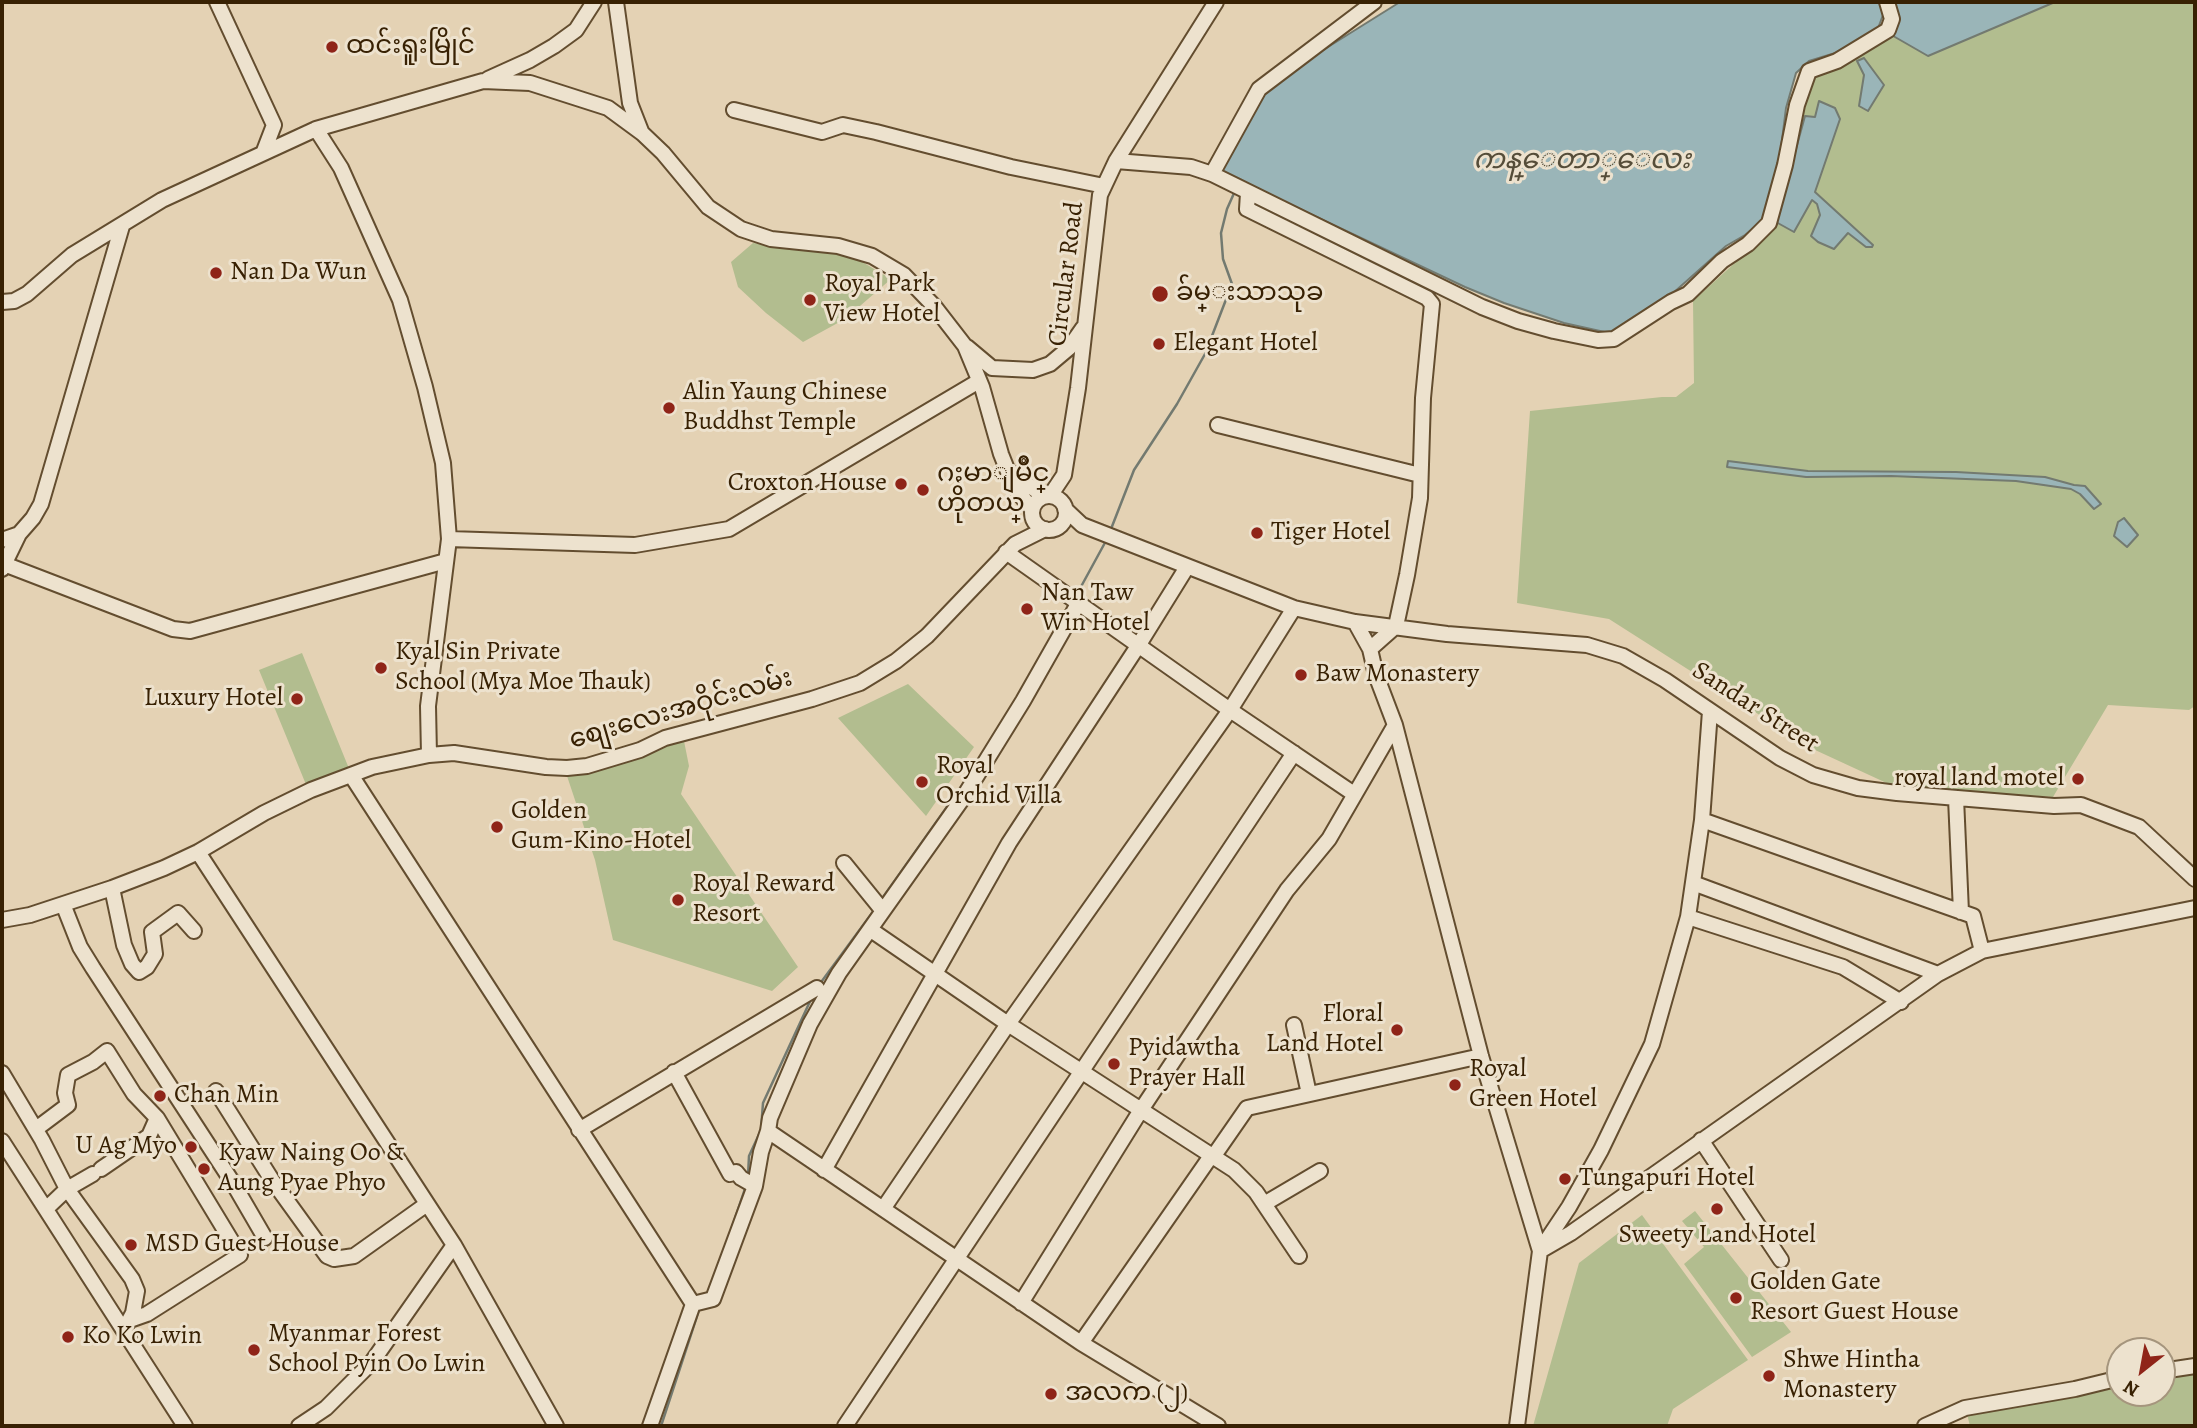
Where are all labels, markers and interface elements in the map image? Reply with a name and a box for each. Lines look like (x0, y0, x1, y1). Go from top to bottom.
place label: ထင်းရူးမြိုင် (346, 31, 475, 63)
marker: ထင်းရူးမြိုင် (324, 39, 340, 55)
water label: ကန္ေတာ္ေလး (1473, 144, 1691, 178)
street label: Circular Road (1043, 200, 1091, 348)
place label: Nan Da Wun (230, 257, 367, 289)
marker: Nan Da Wun (208, 265, 224, 281)
place label: Royal Park View Hotel (824, 269, 940, 330)
place label: ခ်မ္းသာသုခ (1176, 278, 1324, 310)
marker: ခ်မ္းသာသုခ (1150, 284, 1170, 304)
marker: Royal Park View Hotel (802, 292, 818, 308)
place label: Elegant Hotel (1173, 328, 1317, 360)
marker: Elegant Hotel (1151, 336, 1167, 352)
place label: Alin Yaung Chinese Buddhst Temple (683, 377, 887, 438)
marker: Alin Yaung Chinese Buddhst Temple (661, 400, 677, 416)
place label: ဂႏမာျမိဳင္ ဟိုတယ္ (937, 459, 1049, 520)
place label: Croxton House (728, 468, 887, 500)
marker: Croxton House (893, 476, 909, 492)
marker: ဂႏမာျမိဳင္ ဟိုတယ္ (915, 482, 931, 498)
place label: Tiger Hotel (1271, 517, 1390, 549)
marker: Tiger Hotel (1249, 525, 1265, 541)
place label: Nan Taw Win Hotel (1041, 578, 1150, 640)
marker: Nan Taw Win Hotel (1019, 601, 1035, 617)
place label: Kyal Sin Private School (Mya Moe Thauk) (395, 637, 651, 698)
street label: Sandar Street (1686, 656, 1824, 760)
place label: Baw Monastery (1315, 659, 1479, 691)
marker: Kyal Sin Private School (Mya Moe Thauk) (373, 660, 389, 676)
street label: စျေးလေးအဝိုင်းလမ်း (566, 663, 796, 757)
marker: Baw Monastery (1293, 667, 1309, 683)
place label: Luxury Hotel (144, 683, 283, 715)
marker: Luxury Hotel (289, 691, 305, 707)
place label: Royal Orchid Villa (936, 751, 1062, 812)
place label: royal land motel (1894, 763, 2064, 795)
marker: royal land motel (2070, 771, 2086, 787)
marker: Royal Orchid Villa (914, 774, 930, 790)
place label: Golden Gum-Kino-Hotel (511, 796, 691, 858)
marker: Golden Gum-Kino-Hotel (489, 819, 505, 835)
place label: Royal Reward Resort (692, 869, 835, 931)
marker: Royal Reward Resort (670, 892, 686, 908)
place label: Floral Land Hotel (1266, 999, 1383, 1060)
marker: Floral Land Hotel (1389, 1022, 1405, 1038)
place label: Pyidawtha Prayer Hall (1128, 1033, 1245, 1094)
place label: Royal Green Hotel (1469, 1054, 1597, 1116)
marker: Pyidawtha Prayer Hall (1106, 1056, 1122, 1072)
marker: Royal Green Hotel (1447, 1077, 1463, 1093)
place label: Chan Min (174, 1080, 279, 1112)
marker: Chan Min (152, 1088, 168, 1104)
place label: U Ag Myo (75, 1131, 177, 1163)
place label: Kyaw Naing Oo & Aung Pyae Phyo (218, 1138, 404, 1200)
marker: U Ag Myo (183, 1139, 199, 1155)
marker: Kyaw Naing Oo & Aung Pyae Phyo (196, 1161, 212, 1177)
place label: Tungapuri Hotel (1579, 1163, 1754, 1195)
marker: Tungapuri Hotel (1557, 1171, 1573, 1187)
marker: Sweety Land Hotel (1709, 1201, 1725, 1217)
place label: Sweety Land Hotel (1618, 1220, 1816, 1252)
place label: MSD Guest House (145, 1229, 339, 1261)
marker: MSD Guest House (123, 1237, 139, 1253)
place label: Golden Gate Resort Guest House (1750, 1267, 1959, 1328)
marker: Golden Gate Resort Guest House (1728, 1290, 1744, 1306)
place label: Myanmar Forest School Pyin Oo Lwin (268, 1319, 485, 1380)
place label: Ko Ko Lwin (82, 1321, 202, 1353)
marker: Ko Ko Lwin (60, 1329, 76, 1345)
north arrow (2106, 1337, 2176, 1407)
marker: Myanmar Forest School Pyin Oo Lwin (246, 1342, 262, 1358)
place label: Shwe Hintha Monastery (1783, 1345, 1920, 1406)
marker: Shwe Hintha Monastery (1761, 1368, 1777, 1384)
text: N (2119, 1374, 2144, 1403)
place label: အလက (၂) (1065, 1378, 1188, 1410)
marker: အလက (၂) (1043, 1386, 1059, 1402)

